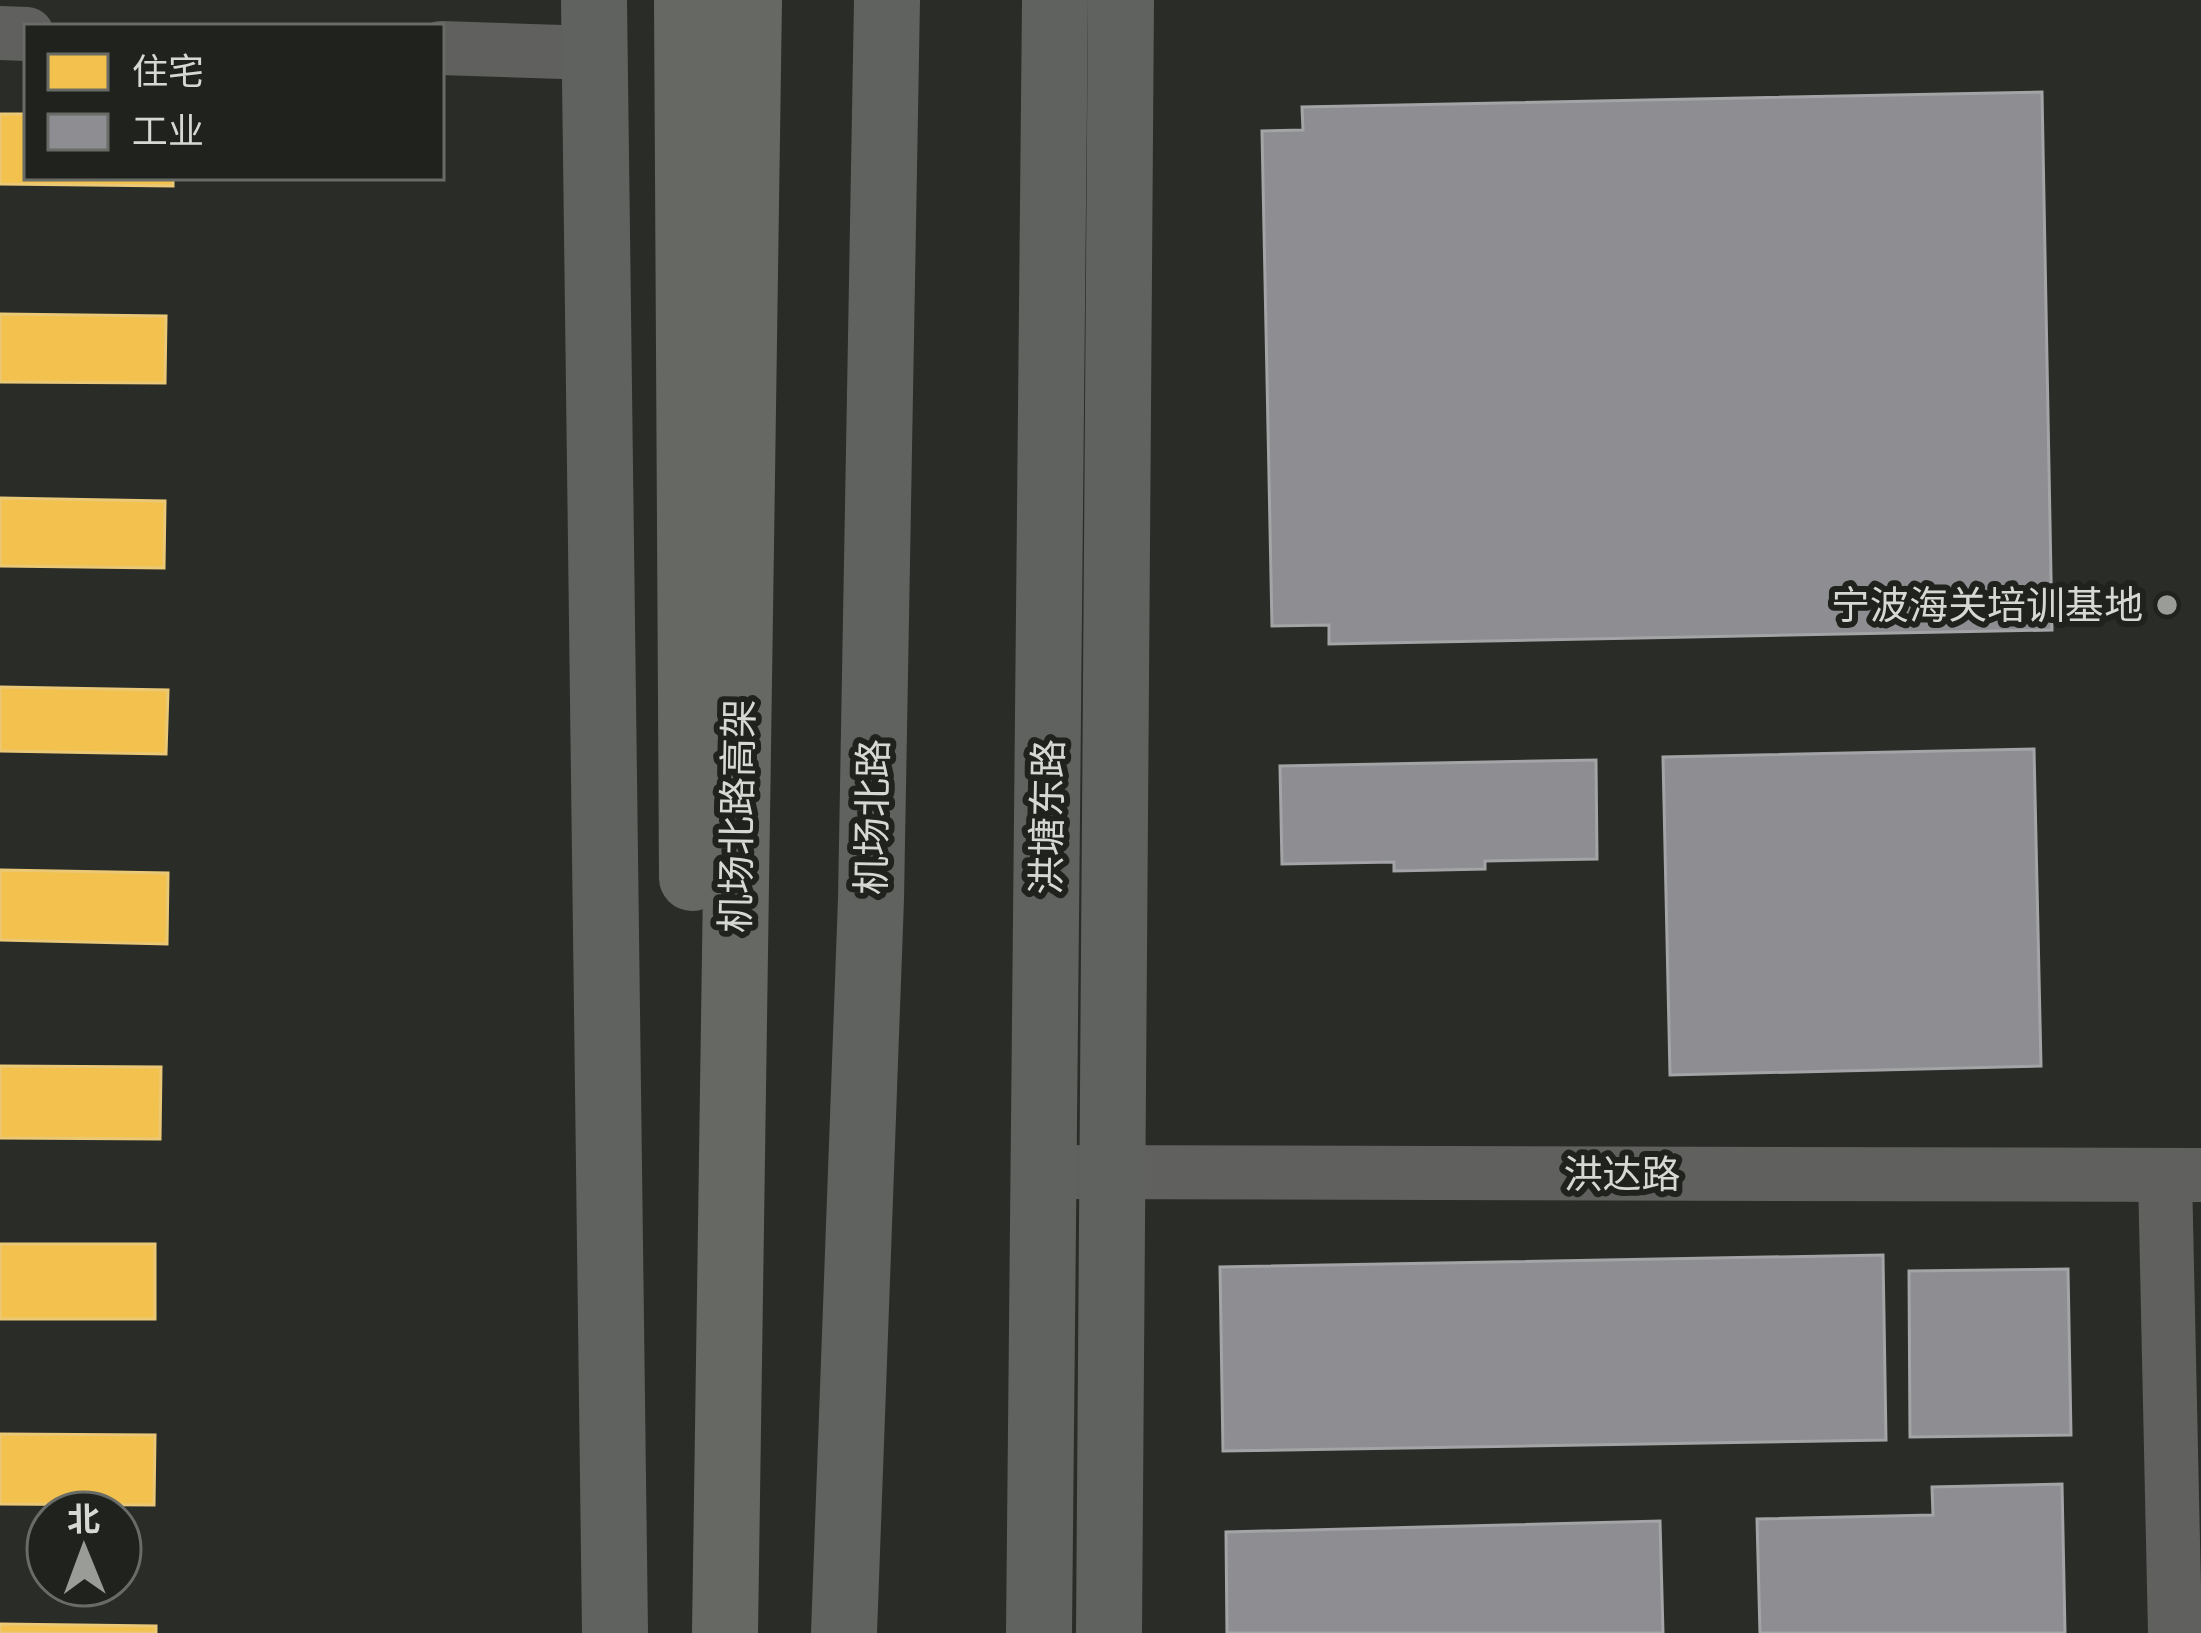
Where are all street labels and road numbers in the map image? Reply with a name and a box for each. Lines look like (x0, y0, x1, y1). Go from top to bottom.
street label: 机场北路高架 (713, 699, 763, 933)
street label: 机场北路 (849, 739, 897, 895)
street label: 洪塘东路 (1024, 739, 1072, 895)
street label: 洪达路 (1563, 1152, 1681, 1198)

